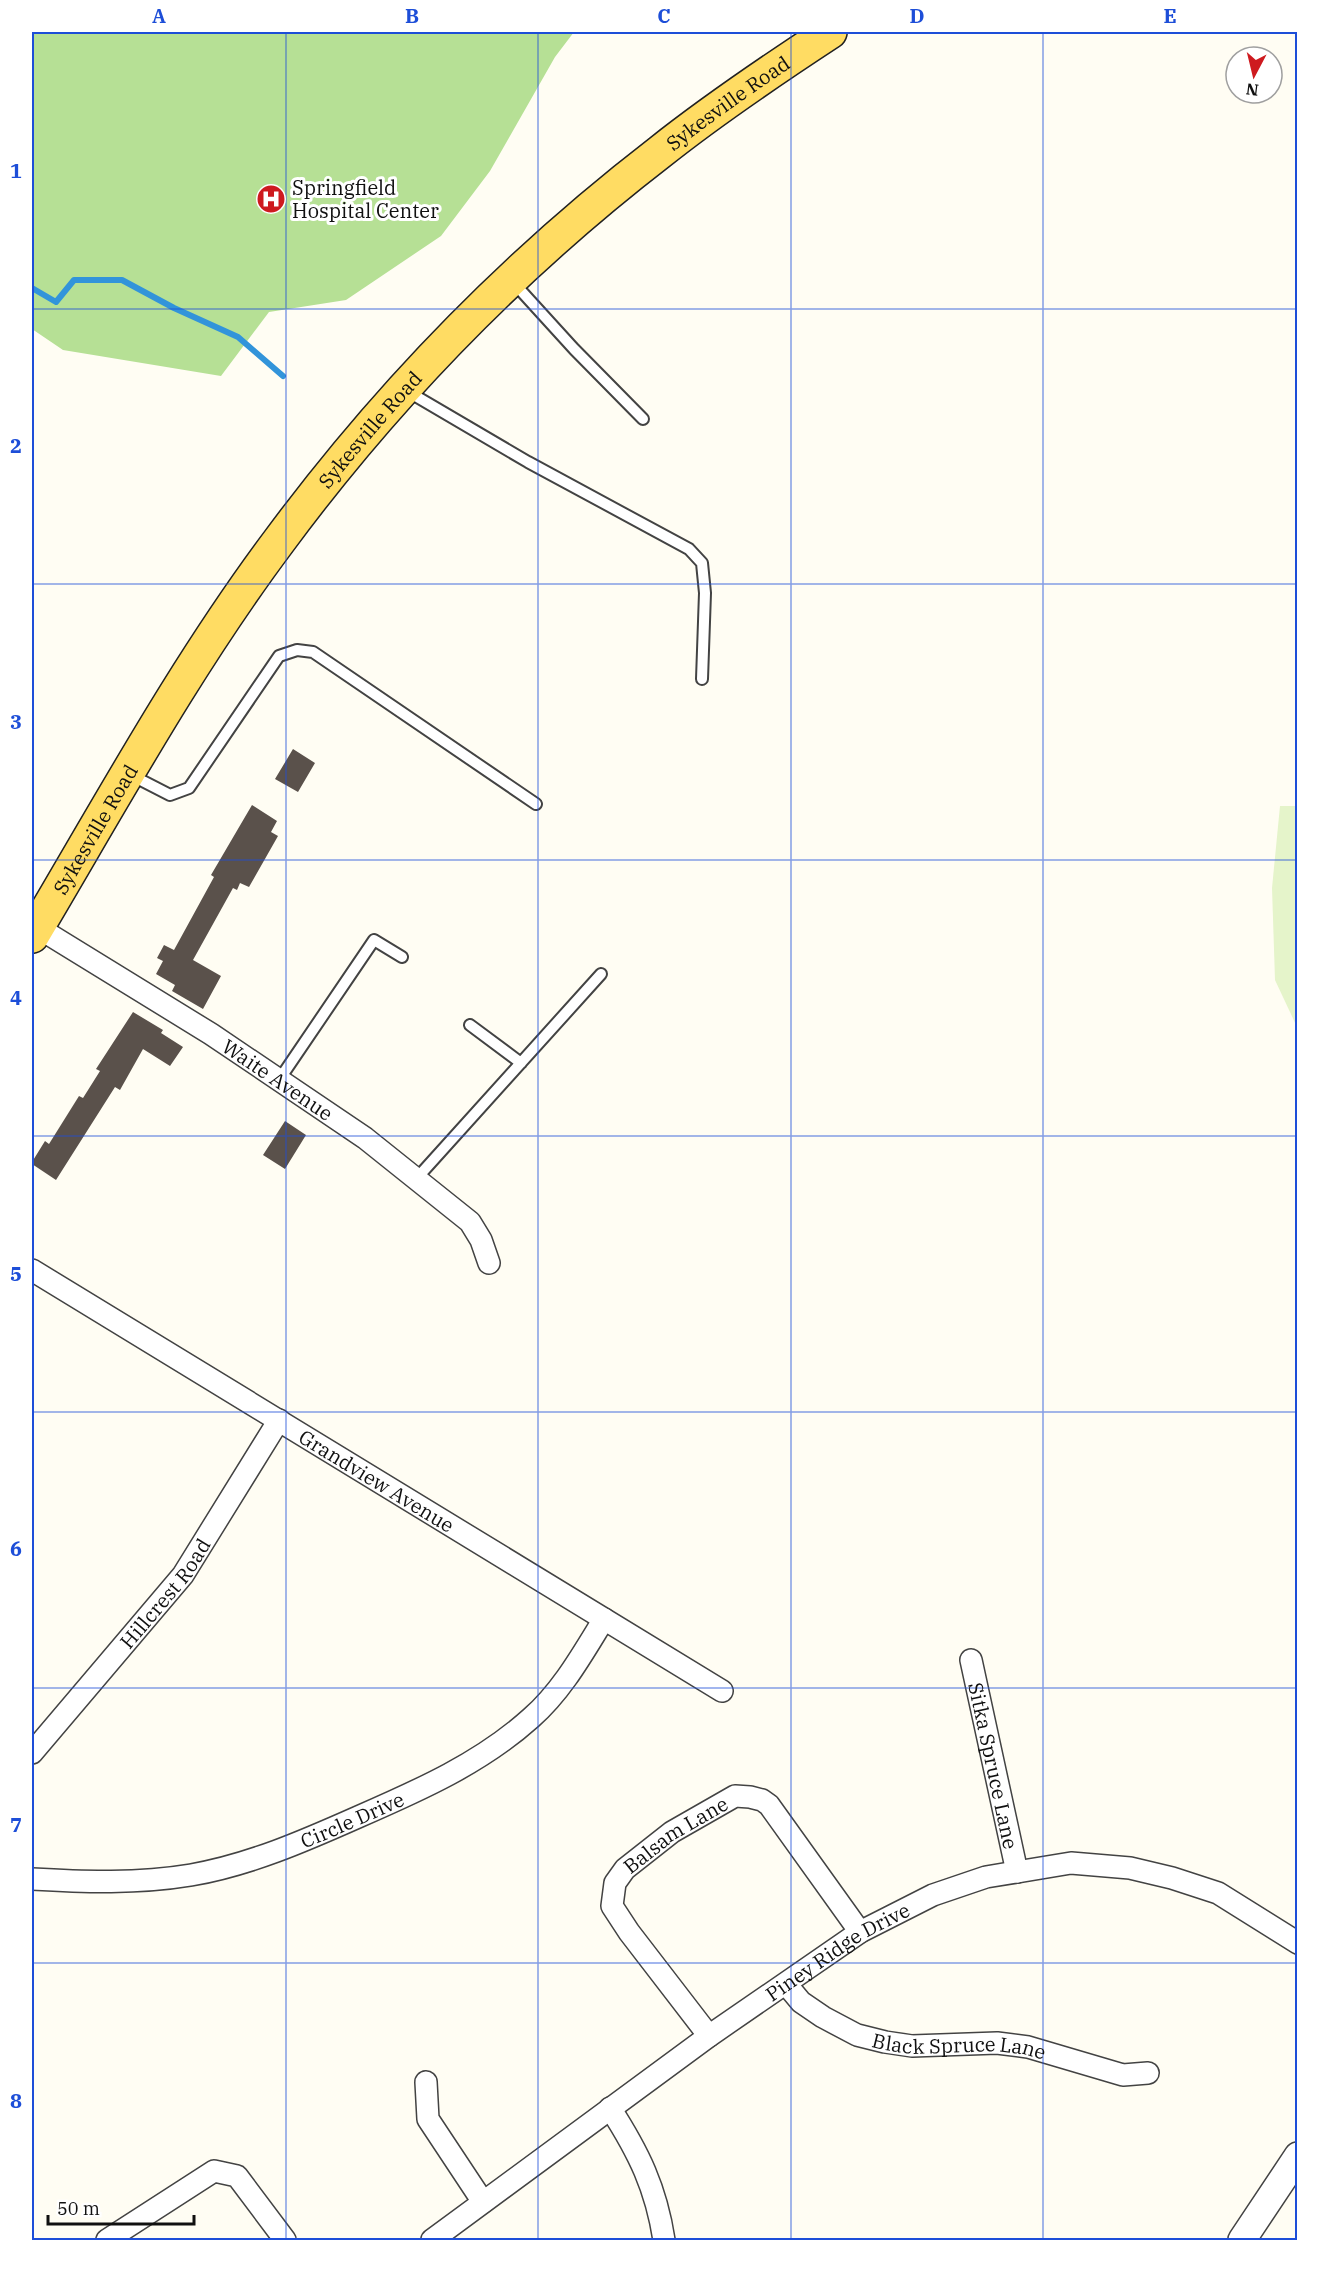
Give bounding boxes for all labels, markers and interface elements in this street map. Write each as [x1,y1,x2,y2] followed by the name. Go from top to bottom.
[152,2,166,29] text: A
[405,2,419,29] text: B
[657,2,671,29] text: C
[909,2,925,29] text: D
[1163,2,1177,29] text: E
[1224,45,1284,105] north arrow
[660,49,795,156] street label: Sykesville Road
[1245,79,1260,101] text: N
[10,157,22,184] text: 1
[292,174,439,224] place label: Springfield Hospital Center
[255,183,287,215] hospital icon: Springfield Hospital Center
[312,365,427,493] street label: Sykesville Road
[10,432,22,459] text: 2
[10,708,22,735] text: 3
[46,759,143,899] street label: Sykesville Road
[10,984,22,1011] text: 4
[217,1032,339,1126] street label: Waite Avenue
[10,1260,22,1287] text: 5
[294,1423,460,1538] street label: Grandview Avenue
[113,1533,216,1654] street label: Hillcrest Road
[10,1535,22,1562] text: 6
[963,1680,1025,1851] street label: Sitka Spruce Lane
[296,1785,408,1854] street label: Circle Drive
[617,1790,733,1879] street label: Balsam Lane
[10,1811,22,1838] text: 7
[760,1896,914,2007] street label: Piney Ridge Drive
[870,2026,1049,2065] street label: Black Spruce Lane
[10,2087,22,2114] text: 8
[48,2188,194,2226] scale bar
[57,2197,100,2220] text: 50 m

